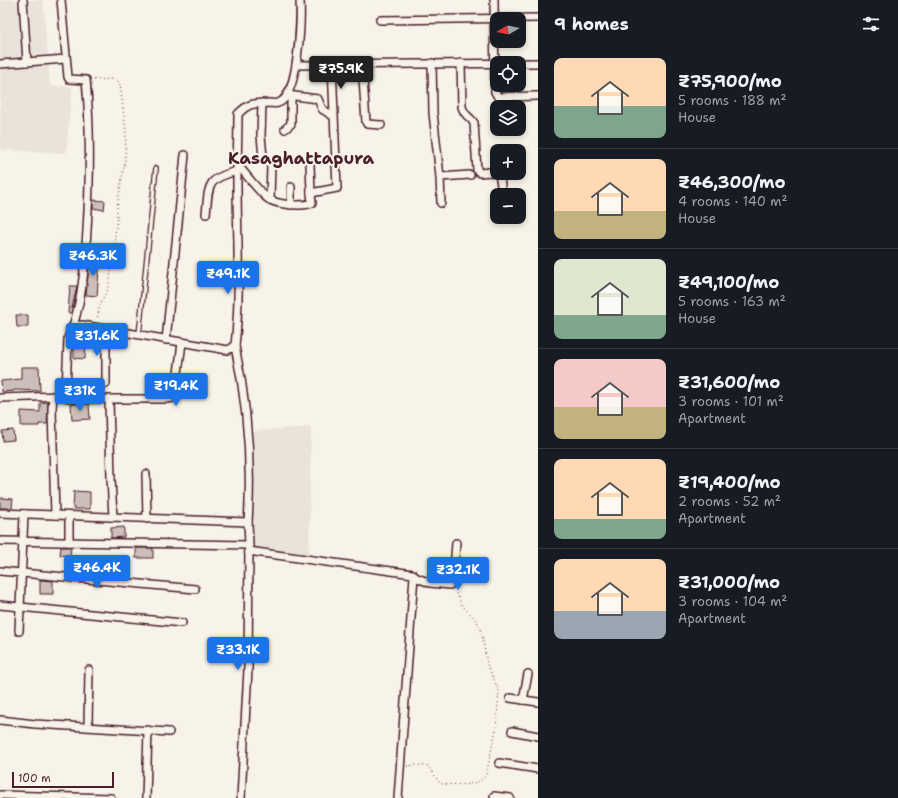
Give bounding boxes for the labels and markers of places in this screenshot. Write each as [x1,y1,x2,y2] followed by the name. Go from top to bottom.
[308,56,374,90] pin: ₹75.9K
[60,243,126,277] pin: ₹46.3K
[195,261,261,295] pin: ₹49.1K
[64,323,130,357] pin: ₹31.6K
[143,373,209,407] pin: ₹19.4K
[56,378,104,412] pin: ₹31K
[64,555,130,589] pin: ₹46.4K
[425,557,491,591] pin: ₹32.1K
[205,637,271,671] pin: ₹33.1K

